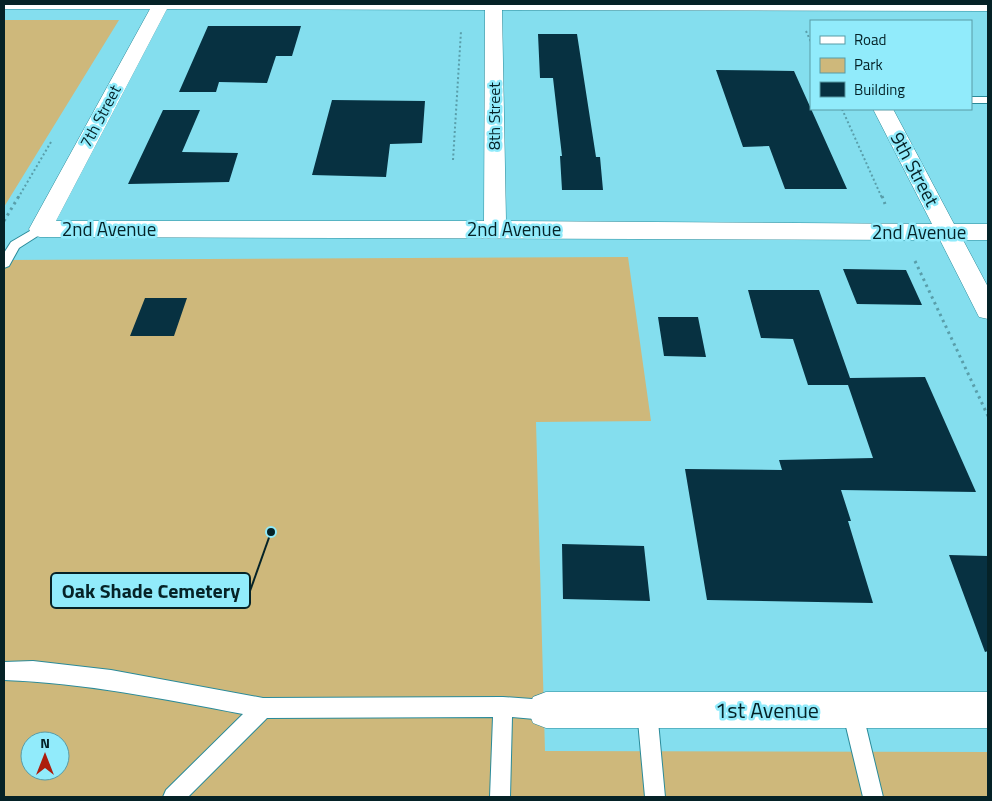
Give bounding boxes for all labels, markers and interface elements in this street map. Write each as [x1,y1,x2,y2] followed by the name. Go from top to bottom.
[810,20,972,110] legend
[854,28,886,51] text: Road
[854,53,883,76] text: Park
[854,78,905,101] text: Building
[73,80,127,152] street label: 7th Street
[482,82,506,150] street label: 8th Street
[884,126,947,211] street label: 9th Street
[62,214,156,243] street label: 2nd Avenue
[467,214,561,243] street label: 2nd Avenue
[872,217,966,246] street label: 2nd Avenue
[51,573,250,608] callout: Oak Shade Cemetery
[62,575,240,606] text: Oak Shade Cemetery
[715,693,819,727] street label: 1st Avenue
[20,731,70,781] north arrow
[40,732,50,753] text: N

